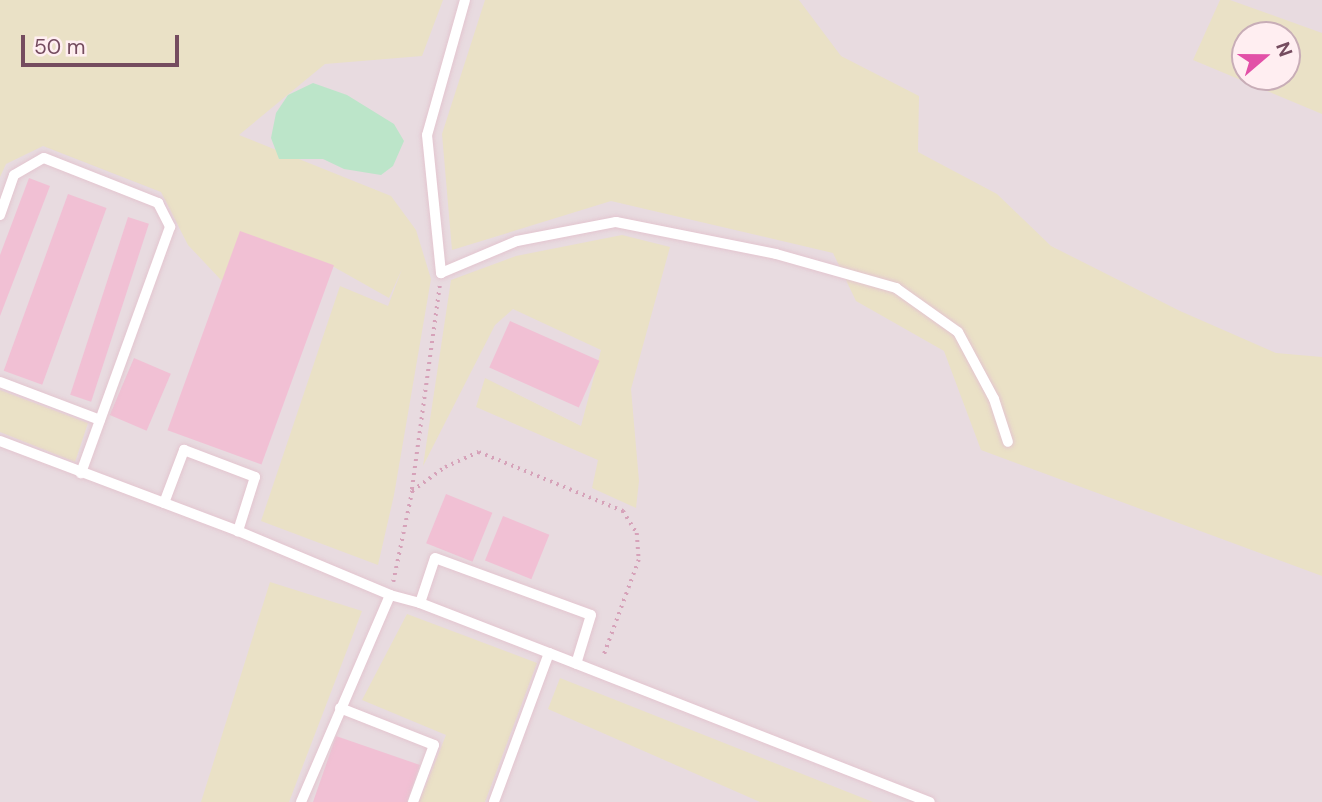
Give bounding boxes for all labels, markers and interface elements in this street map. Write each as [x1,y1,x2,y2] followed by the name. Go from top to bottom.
[24,21,182,65] scale bar
[1231,21,1301,91] north arrow
[34,33,85,61] text: 50 m
[1270,39,1298,60] text: N

